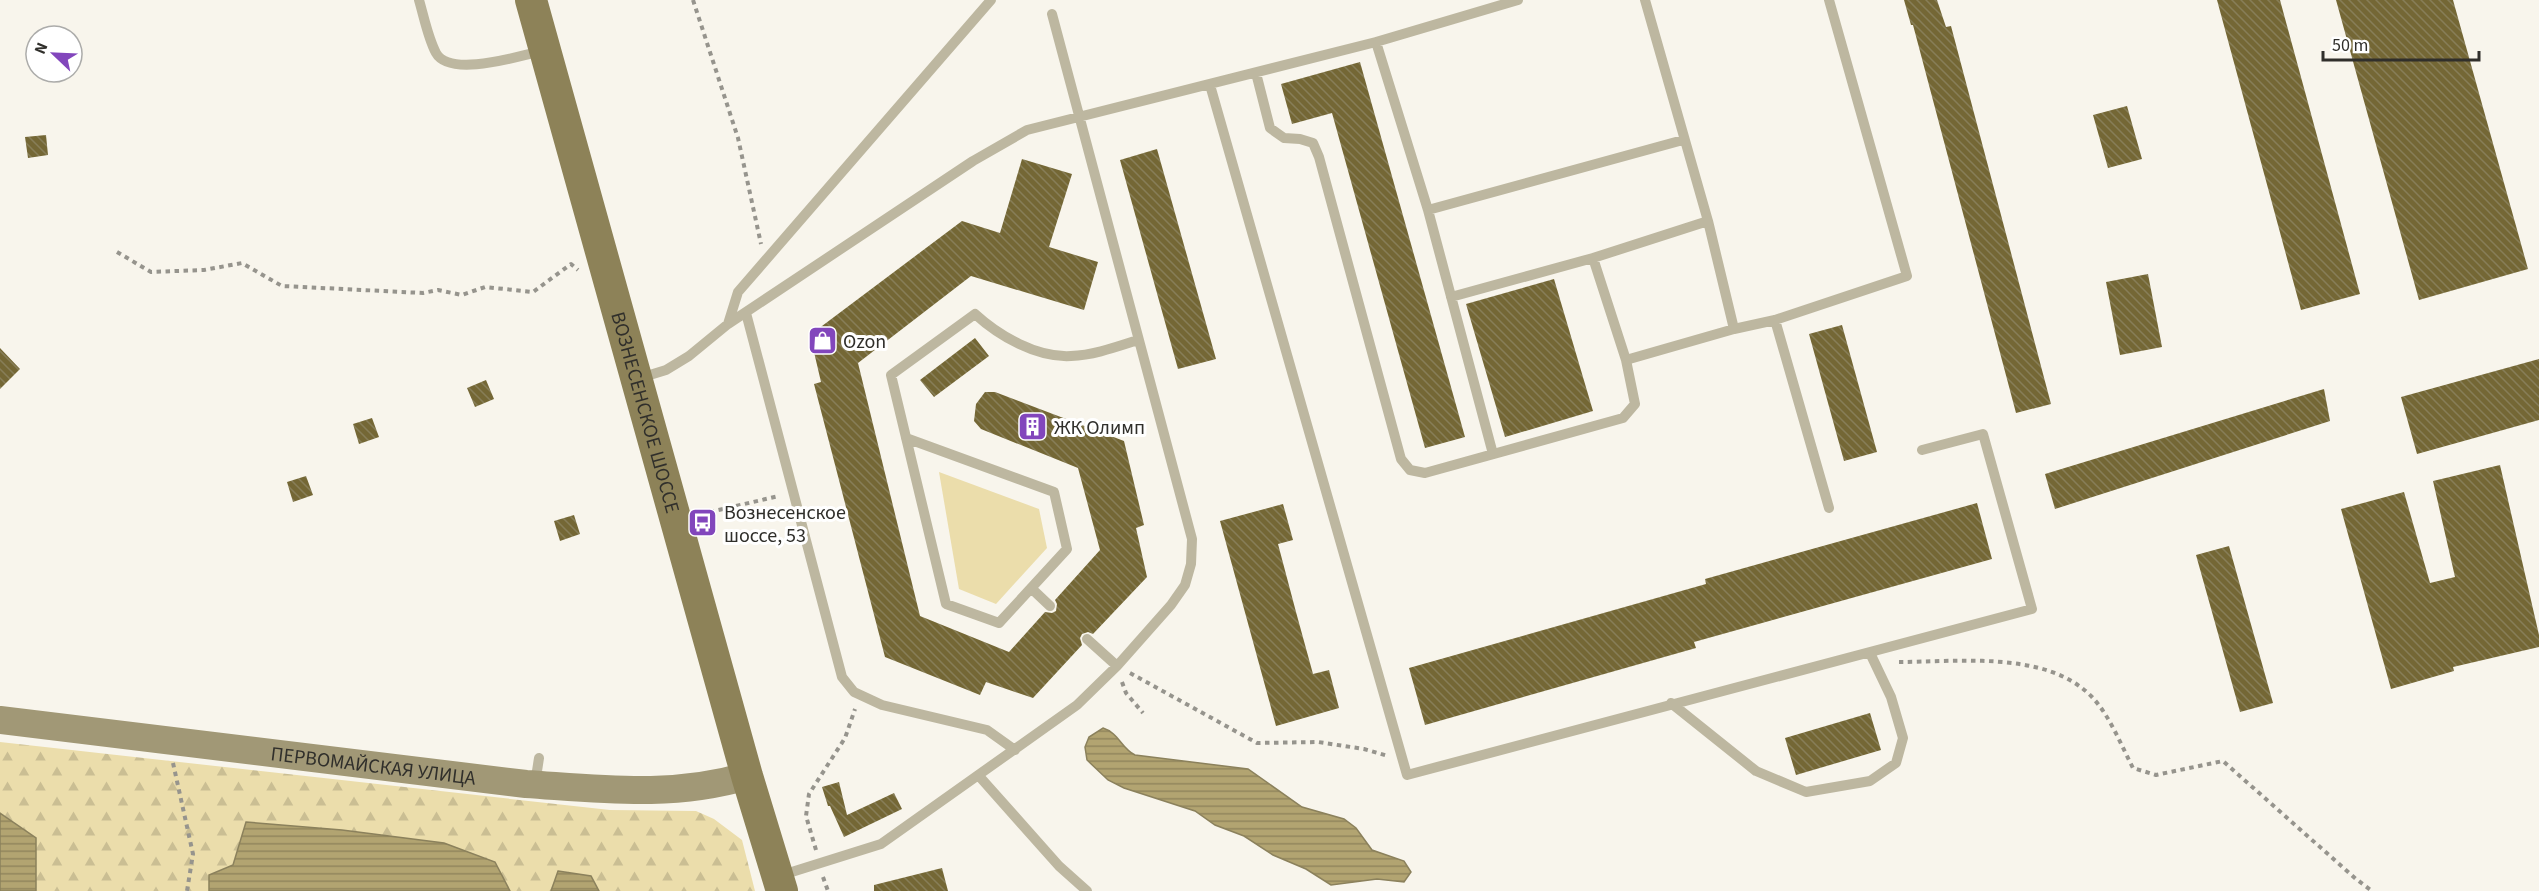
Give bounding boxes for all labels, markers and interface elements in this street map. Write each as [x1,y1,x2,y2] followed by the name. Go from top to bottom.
[24,24,84,84] north arrow
[2323,24,2479,62] scale bar
[2332,33,2368,58] text: 50 m
[29,39,53,58] text: N
[603,309,686,517] street label: ВОЗНЕСЕНСКОЕ ШОССЕ
[806,325,838,357] shop icon: Ozon
[843,328,886,356] place label: Ozon
[1017,411,1049,443] building icon: ЖК Олимп
[1054,414,1145,442] place label: ЖК Олимп
[724,499,846,550] place label: Вознесенское шоссе, 53
[687,507,719,539] bus stop icon: Вознесенское шоссе, 53
[269,740,477,793] street label: ПЕРВОМАЙСКАЯ УЛИЦА

